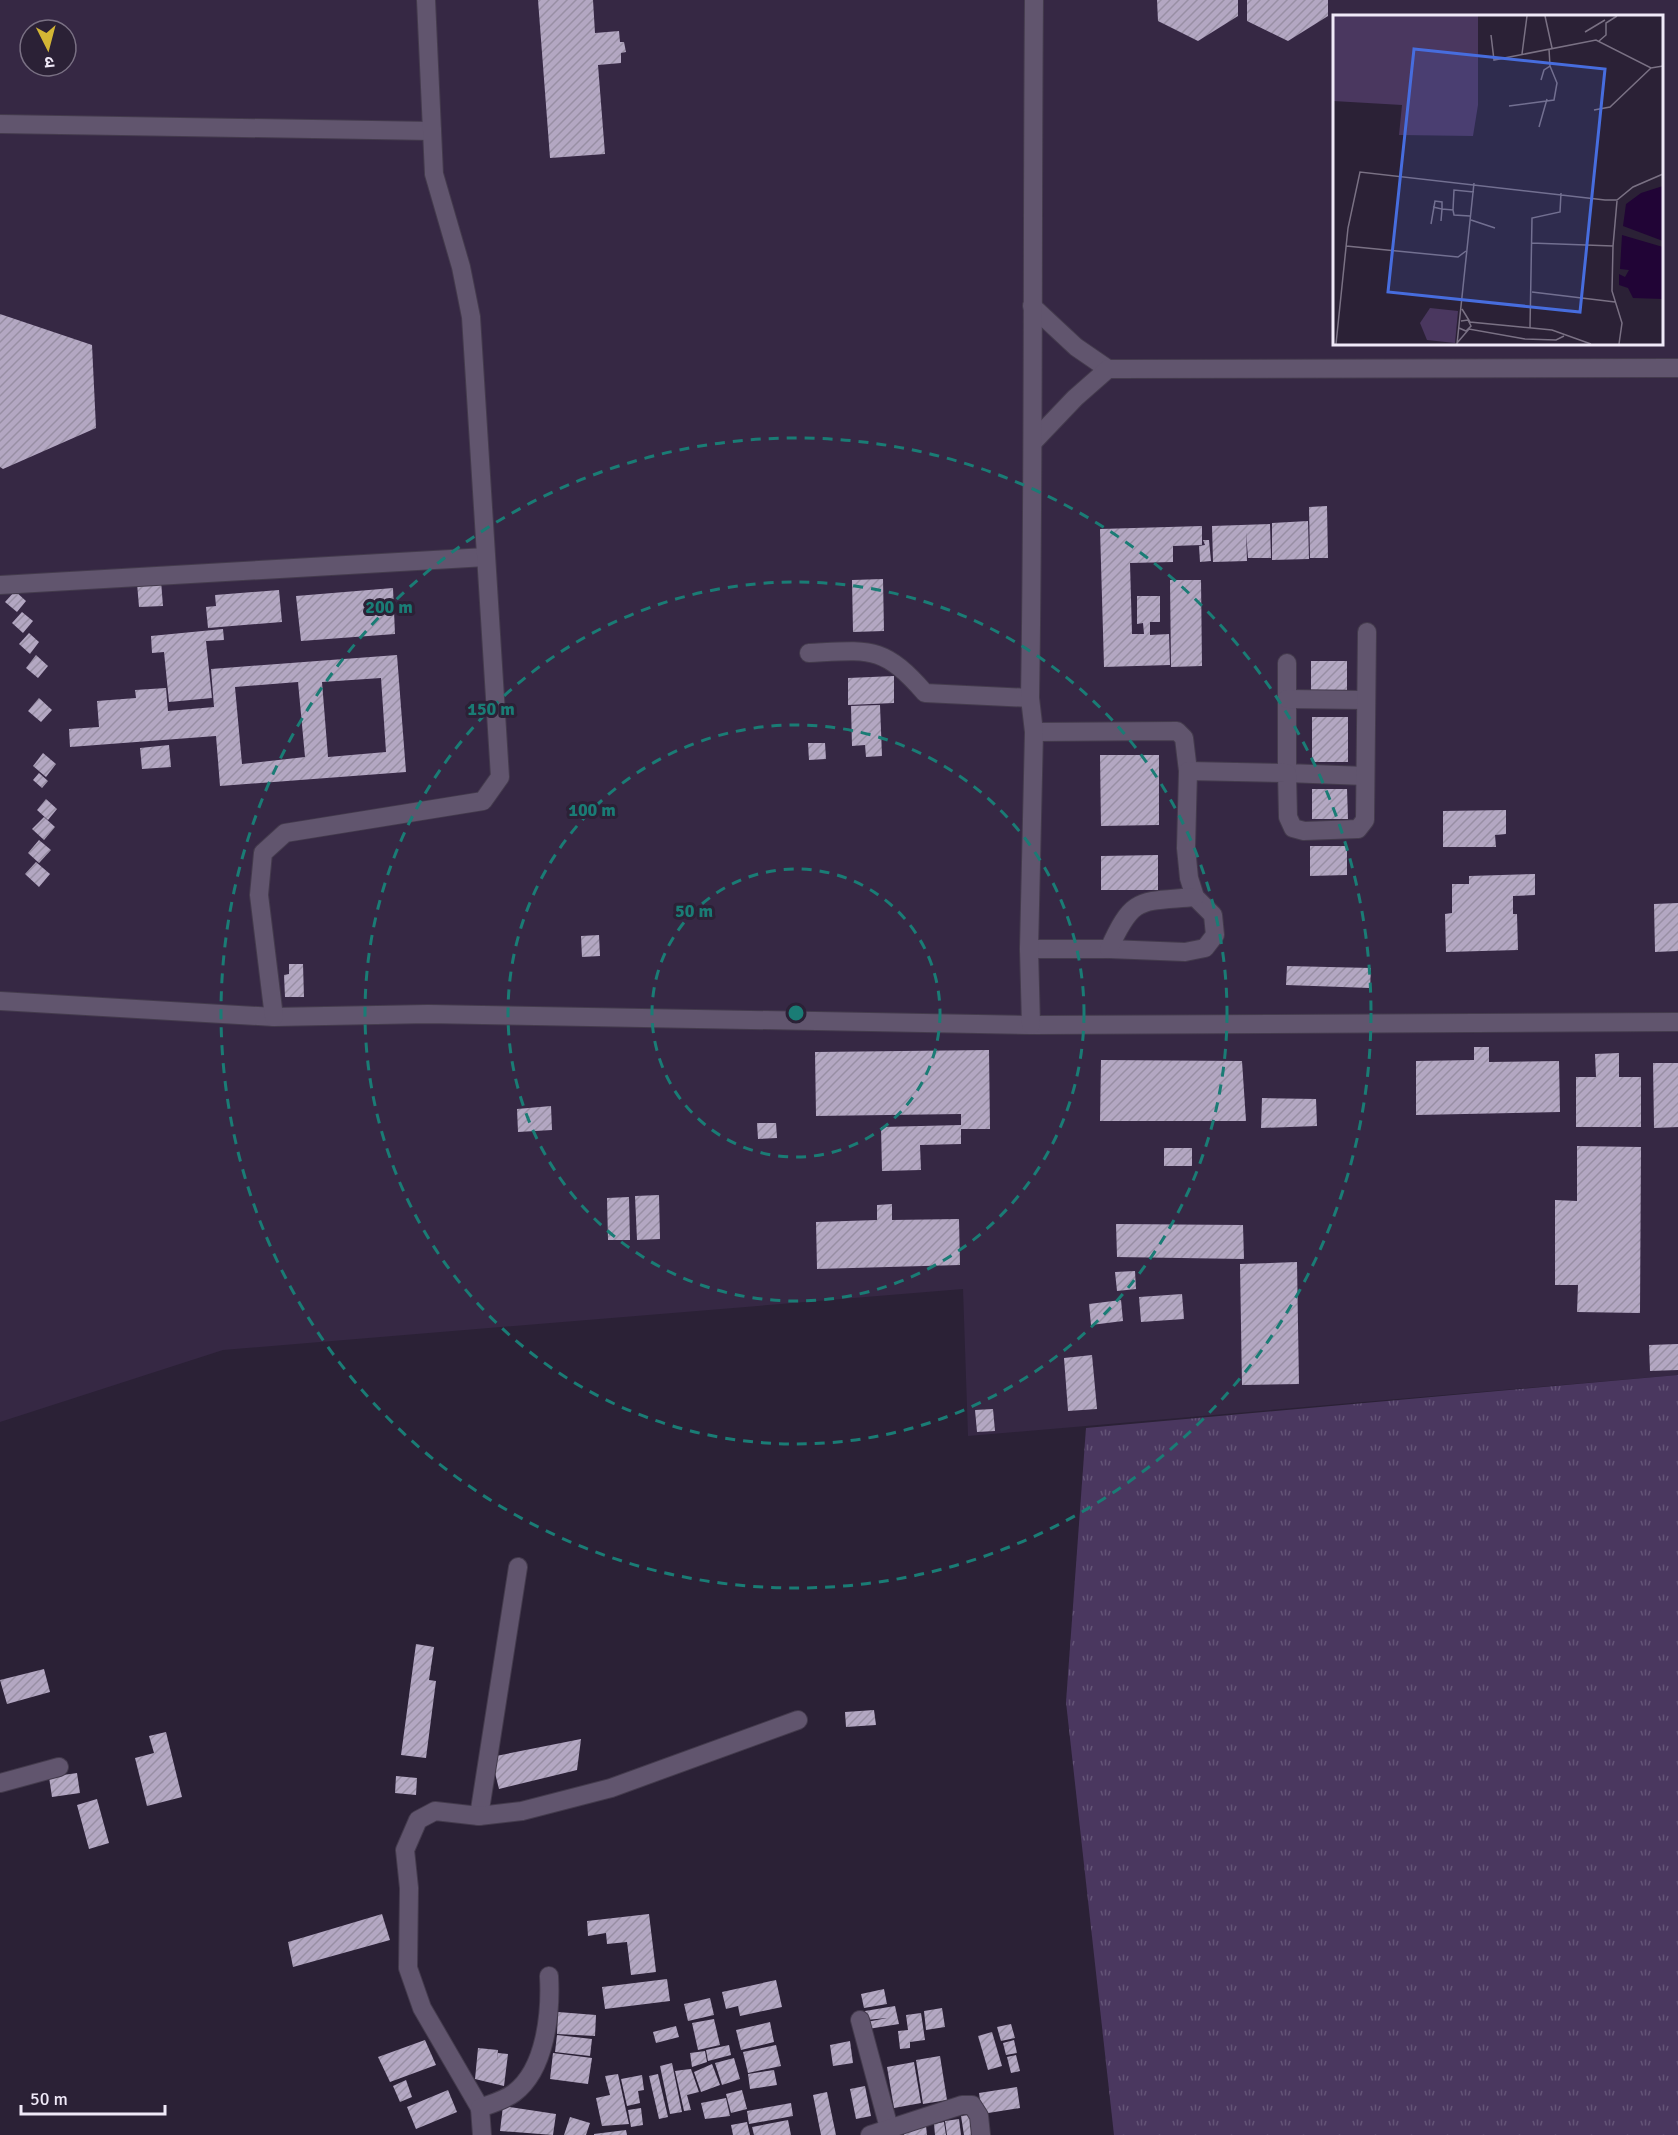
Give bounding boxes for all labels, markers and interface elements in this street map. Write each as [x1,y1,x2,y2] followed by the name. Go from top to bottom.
[1333,15,1663,345] inset map
[18,18,78,78] north arrow
[43,51,55,72] text: उ
[365,596,413,618] text: 200 m
[467,698,515,720] text: 150 m
[568,799,616,821] text: 100 m
[675,900,713,922] text: 50 m
[786,1003,806,1023] centre of rings
[21,2078,165,2116] scale bar
[30,2088,68,2110] text: 50 m

